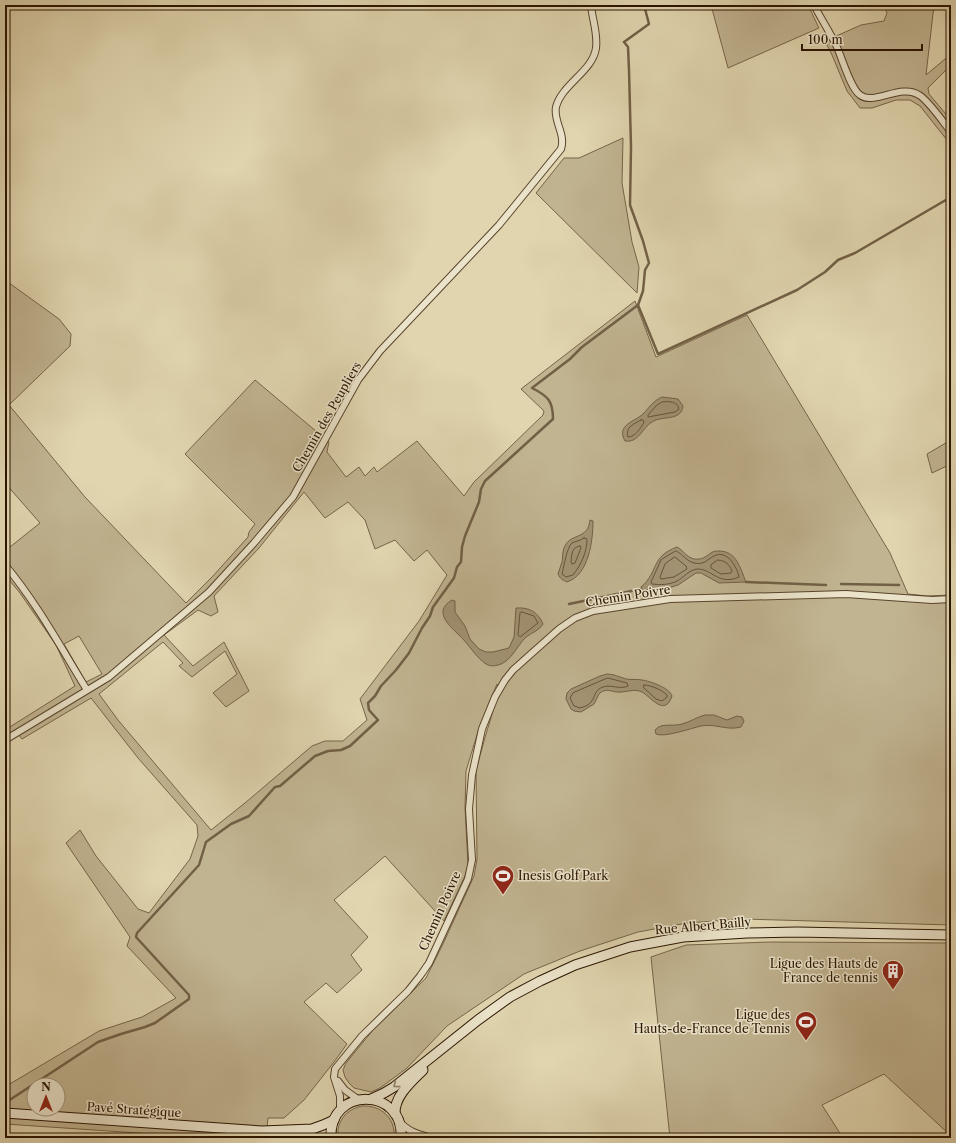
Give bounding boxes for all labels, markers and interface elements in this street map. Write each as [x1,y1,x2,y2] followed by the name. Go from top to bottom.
[802,26,922,52] scale bar
[808,32,843,47] text: 100 m
[289,359,364,475] street label: Chemin des Peupliers
[584,581,672,610] street label: Chemin Poivre
[490,863,516,896] sports icon: Inesis Golf Park
[415,868,464,953] street label: Chemin Poivre
[518,868,609,883] place label: Inesis Golf Park
[654,914,752,937] street label: Rue Albert Bailly
[770,956,878,985] place label: Ligue des Hauts de France de tennis
[880,958,906,991] building icon: Ligue des Hauts de France de tennis
[634,1007,790,1036] place label: Ligue des Hauts-de-France de Tennis
[793,1009,819,1042] sports icon: Ligue des Hauts-de-France de Tennis
[26,1077,66,1117] north arrow
[41,1080,51,1094] text: N
[394,1080,401,1087] one-way arrow
[86,1099,182,1120] street label: Pavé Stratégique

